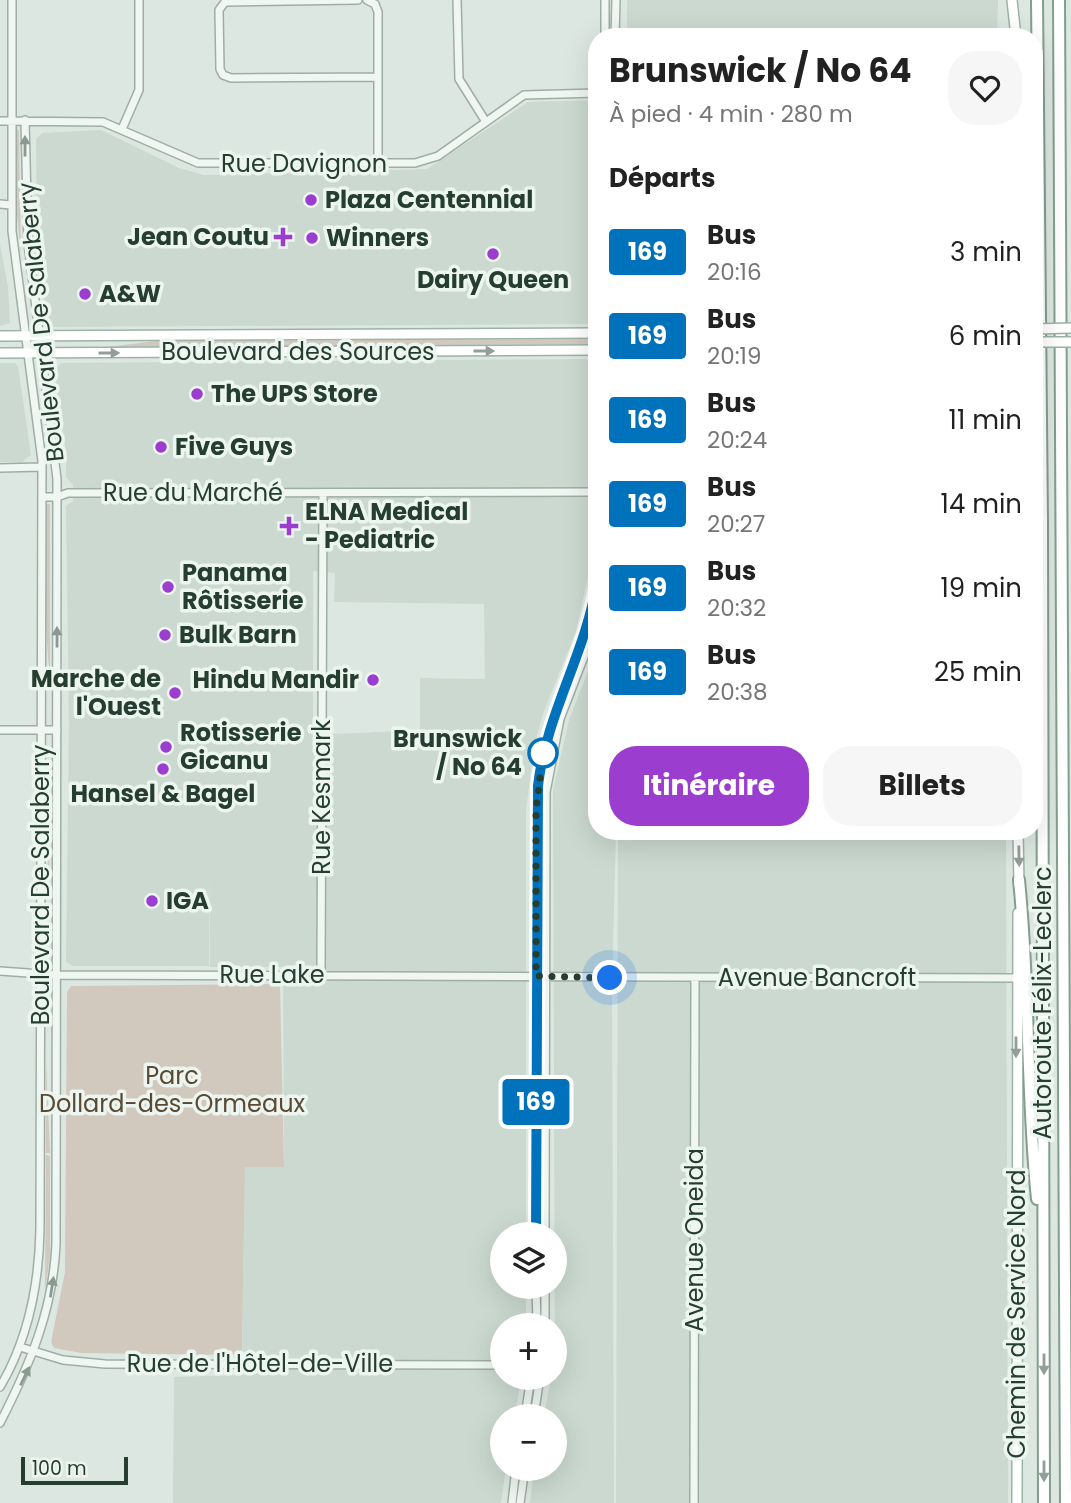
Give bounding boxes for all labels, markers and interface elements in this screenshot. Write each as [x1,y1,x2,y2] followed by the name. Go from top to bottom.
[609,47,912,94] text: Brunswick / No 64
[948,51,1022,125] button: heart
[609,98,853,130] text: À pied · 4 min · 280 m
[19,135,31,157] one-way arrow
[221,147,387,180] street label: Rue Davignon
[609,160,715,196] text: Départs
[9,180,72,463] street label: Boulevard De Salaberry
[325,183,533,216] place label: Plaza Centennial
[303,192,319,208] marker: Plaza Centennial
[707,217,756,253] text: Bus
[127,220,269,253] place label: Jean Coutu
[326,221,429,254] place label: Winners
[275,229,291,245] marker: Jean Coutu
[304,230,320,246] marker: Winners
[950,234,1022,270] text: 3 min
[628,235,667,268] text: 169
[485,246,501,262] marker: Dairy Queen
[707,256,762,288] text: 20:16
[417,263,569,296] place label: Dairy Queen
[99,277,161,310] place label: A&W
[77,286,93,302] marker: A&W
[707,301,756,337] text: Bus
[949,318,1022,354] text: 6 min
[628,319,667,352] text: 169
[161,335,435,368] street label: Boulevard des Sources
[707,340,761,372] text: 20:19
[473,345,495,357] one-way arrow
[98,347,120,359] one-way arrow
[211,377,378,410] place label: The UPS Store
[707,385,756,421] text: Bus
[189,386,205,402] marker: The UPS Store
[949,402,1022,438] text: 11 min
[628,403,667,436] text: 169
[707,424,767,456] text: 20:24
[175,430,293,463] place label: Five Guys
[153,439,169,455] marker: Five Guys
[707,469,756,505] text: Bus
[103,476,283,509] street label: Rue du Marché
[941,486,1022,522] text: 14 min
[628,487,667,520] text: 169
[305,495,468,556] place label: ELNA Medical - Pediatric
[707,508,765,540] text: 20:27
[279,516,299,536] marker: ELNA Medical - Pediatric
[707,553,756,589] text: Bus
[182,556,304,617] place label: Panama Rôtisserie
[941,570,1022,606] text: 19 min
[628,571,667,604] text: 169
[160,579,176,595] marker: Panama Rôtisserie
[707,592,766,624] text: 20:32
[179,618,297,651] place label: Bulk Barn
[51,626,63,648] one-way arrow
[157,627,173,643] marker: Bulk Barn
[707,637,756,673] text: Bus
[934,654,1022,690] text: 25 min
[628,655,667,688] text: 169
[31,662,161,723] place label: Marche de l'Ouest
[192,663,359,696] place label: Hindu Mandir
[365,672,381,688] marker: Hindu Mandir
[707,676,768,708] text: 20:38
[167,685,183,701] marker: Marche de l'Ouest
[180,716,302,777] place label: Rotisserie Gicanu
[305,719,338,875] street label: Rue Kesmark
[393,722,522,783] place label: Brunswick / No 64
[528,738,558,768] marker: Brunswick / No 64
[158,739,174,755] marker: Rotisserie Gicanu
[24,744,57,1025] street label: Boulevard De Salaberry
[609,746,809,826] button: Itinéraire
[823,746,1022,826] button: Billets
[155,761,171,777] marker: Hansel & Bagel
[71,777,255,810] place label: Hansel & Bagel
[1013,845,1025,867] one-way arrow
[1026,867,1059,1139] street label: Autoroute Félix-Leclerc
[166,884,209,917] place label: IGA
[144,893,160,909] marker: IGA
[219,958,325,991] street label: Rue Lake
[592,960,627,995] your location
[718,961,916,994] street label: Avenue Bancroft
[1010,1036,1022,1058] one-way arrow
[39,1059,306,1120] park label: Parc Dollard-des-Ormeaux
[496,1079,576,1125] line badge: 169
[516,1085,556,1118] text: 169
[678,1148,711,1332] street label: Avenue Oneida
[1000,1169,1033,1459] street label: Chemin de Service Nord
[490,1222,567,1481] map controls
[490,1222,567,1299] button: layers
[47,1276,58,1298] one-way arrow
[490,1313,567,1390] button: +
[127,1347,393,1380] street label: Rue de l'Hôtel-de-Ville
[1038,1354,1050,1376] one-way arrow
[19,1366,30,1386] one-way arrow
[490,1404,567,1481] button: −
[21,1454,128,1486] scale bar
[32,1455,87,1482] text: 100 m
[1038,1461,1050,1483] one-way arrow

